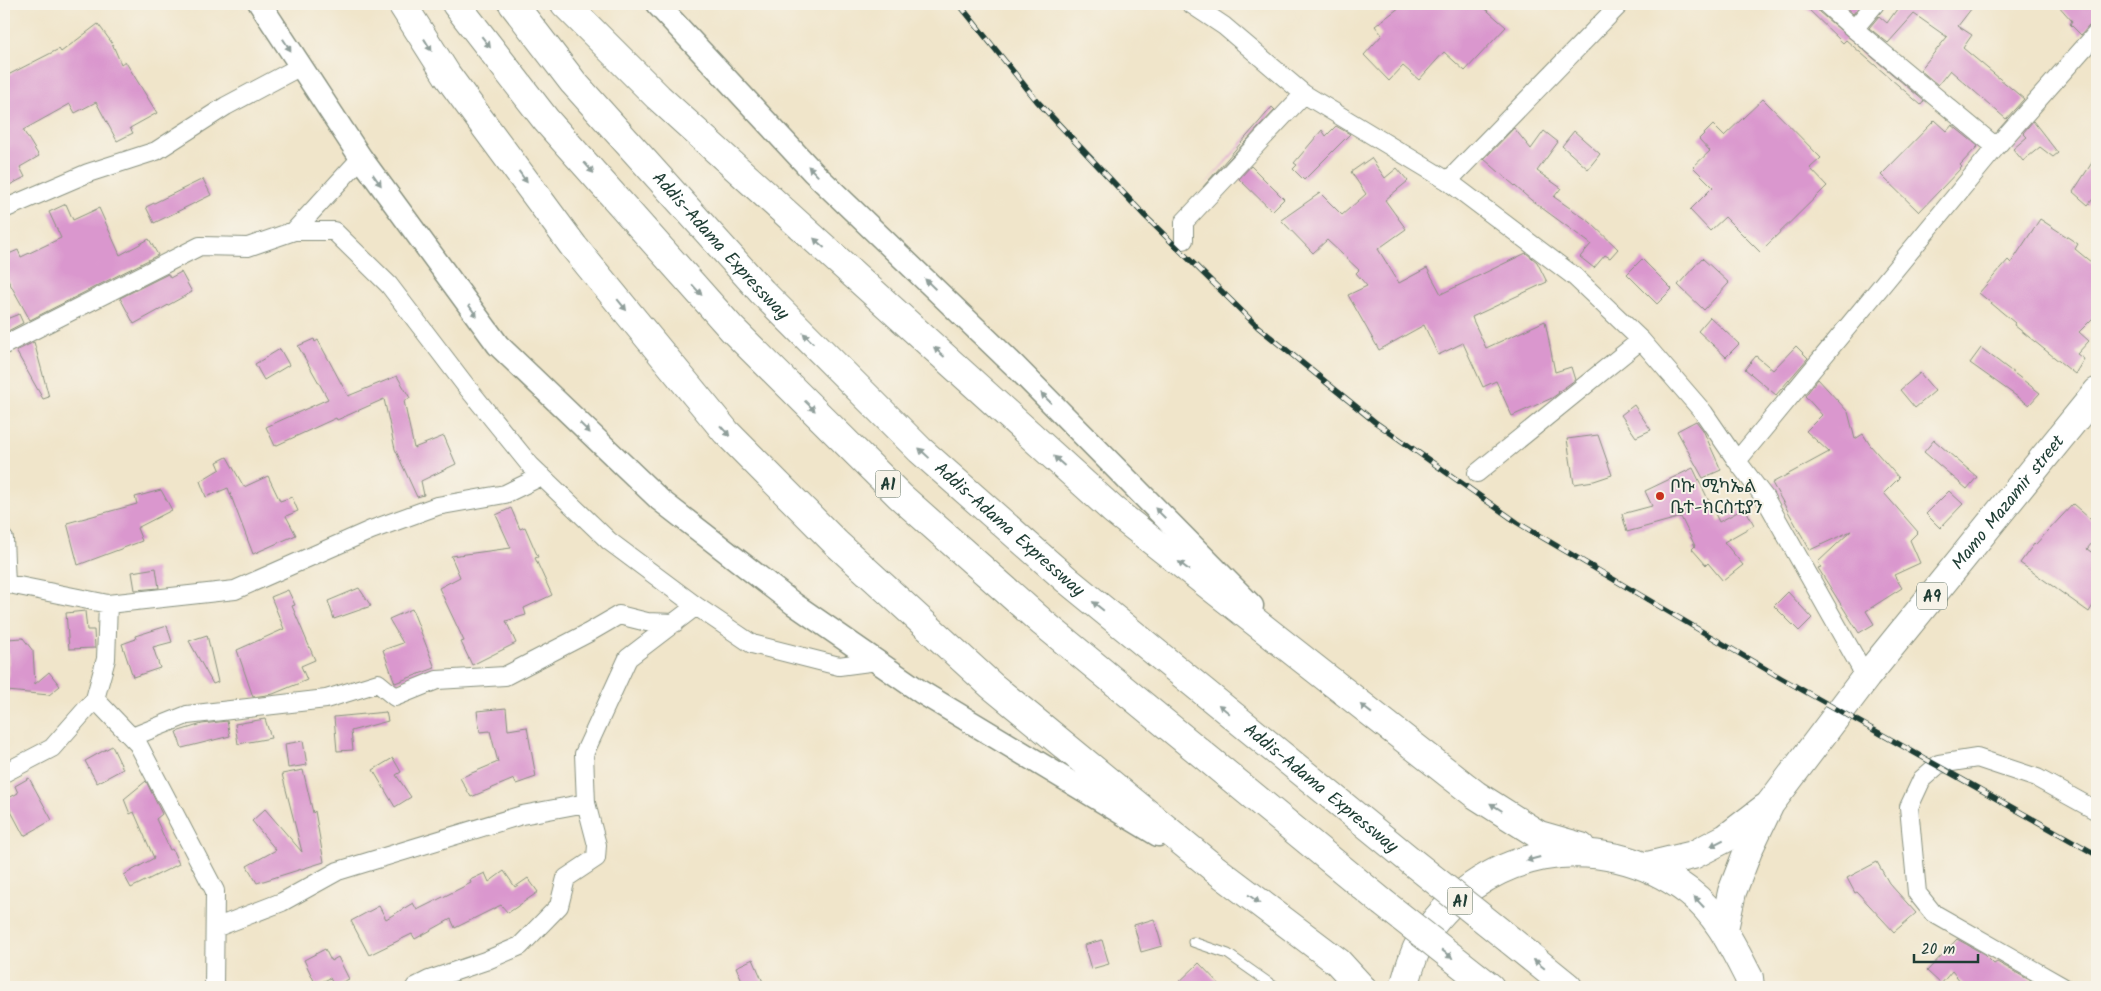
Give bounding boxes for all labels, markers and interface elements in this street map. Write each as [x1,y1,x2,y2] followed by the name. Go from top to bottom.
[481,35,492,48] one-way arrow
[282,38,292,51] one-way arrow
[424,38,433,52] one-way arrow
[583,162,595,174] one-way arrow
[644,166,796,328] street label: Addis-Adama Expressway
[807,166,819,178] one-way arrow
[517,170,528,183] one-way arrow
[372,173,382,187] one-way arrow
[813,237,825,249] one-way arrow
[924,278,936,290] one-way arrow
[691,283,703,295] one-way arrow
[617,299,628,312] one-way arrow
[468,304,479,317] one-way arrow
[802,333,814,345] one-way arrow
[933,346,945,358] one-way arrow
[1040,392,1052,404] one-way arrow
[804,400,816,412] one-way arrow
[579,422,591,434] one-way arrow
[719,425,730,437] one-way arrow
[1945,428,2073,577] street label: Mamo Mazamir street
[918,447,930,459] one-way arrow
[1054,455,1066,467] one-way arrow
[927,456,1091,605] street label: Addis-Adama Expressway
[876,470,900,498] road number: A1
[1670,473,1763,523] place label: ቦኩ ሚካኤል ቤተ-ክርስቲያን
[1654,490,1666,502] marker: ቦኩ ሚካኤል ቤተ-ክርስቲያን
[1154,508,1166,520] one-way arrow
[1178,560,1191,571] one-way arrow
[1917,582,1947,610] road number: A9
[1092,601,1104,612] one-way arrow
[1218,703,1231,714] one-way arrow
[1360,704,1373,715] one-way arrow
[1237,717,1405,861] street label: Addis-Adama Expressway
[1489,803,1502,812] one-way arrow
[1710,839,1724,847] one-way arrow
[1525,856,1540,864] one-way arrow
[1448,888,1472,914] road number: A1
[1247,893,1260,904] one-way arrow
[1693,896,1705,908] one-way arrow
[1914,931,1977,963] scale bar
[1921,938,1955,962] text: 20 m
[1440,948,1453,959] one-way arrow
[1533,958,1546,969] one-way arrow

